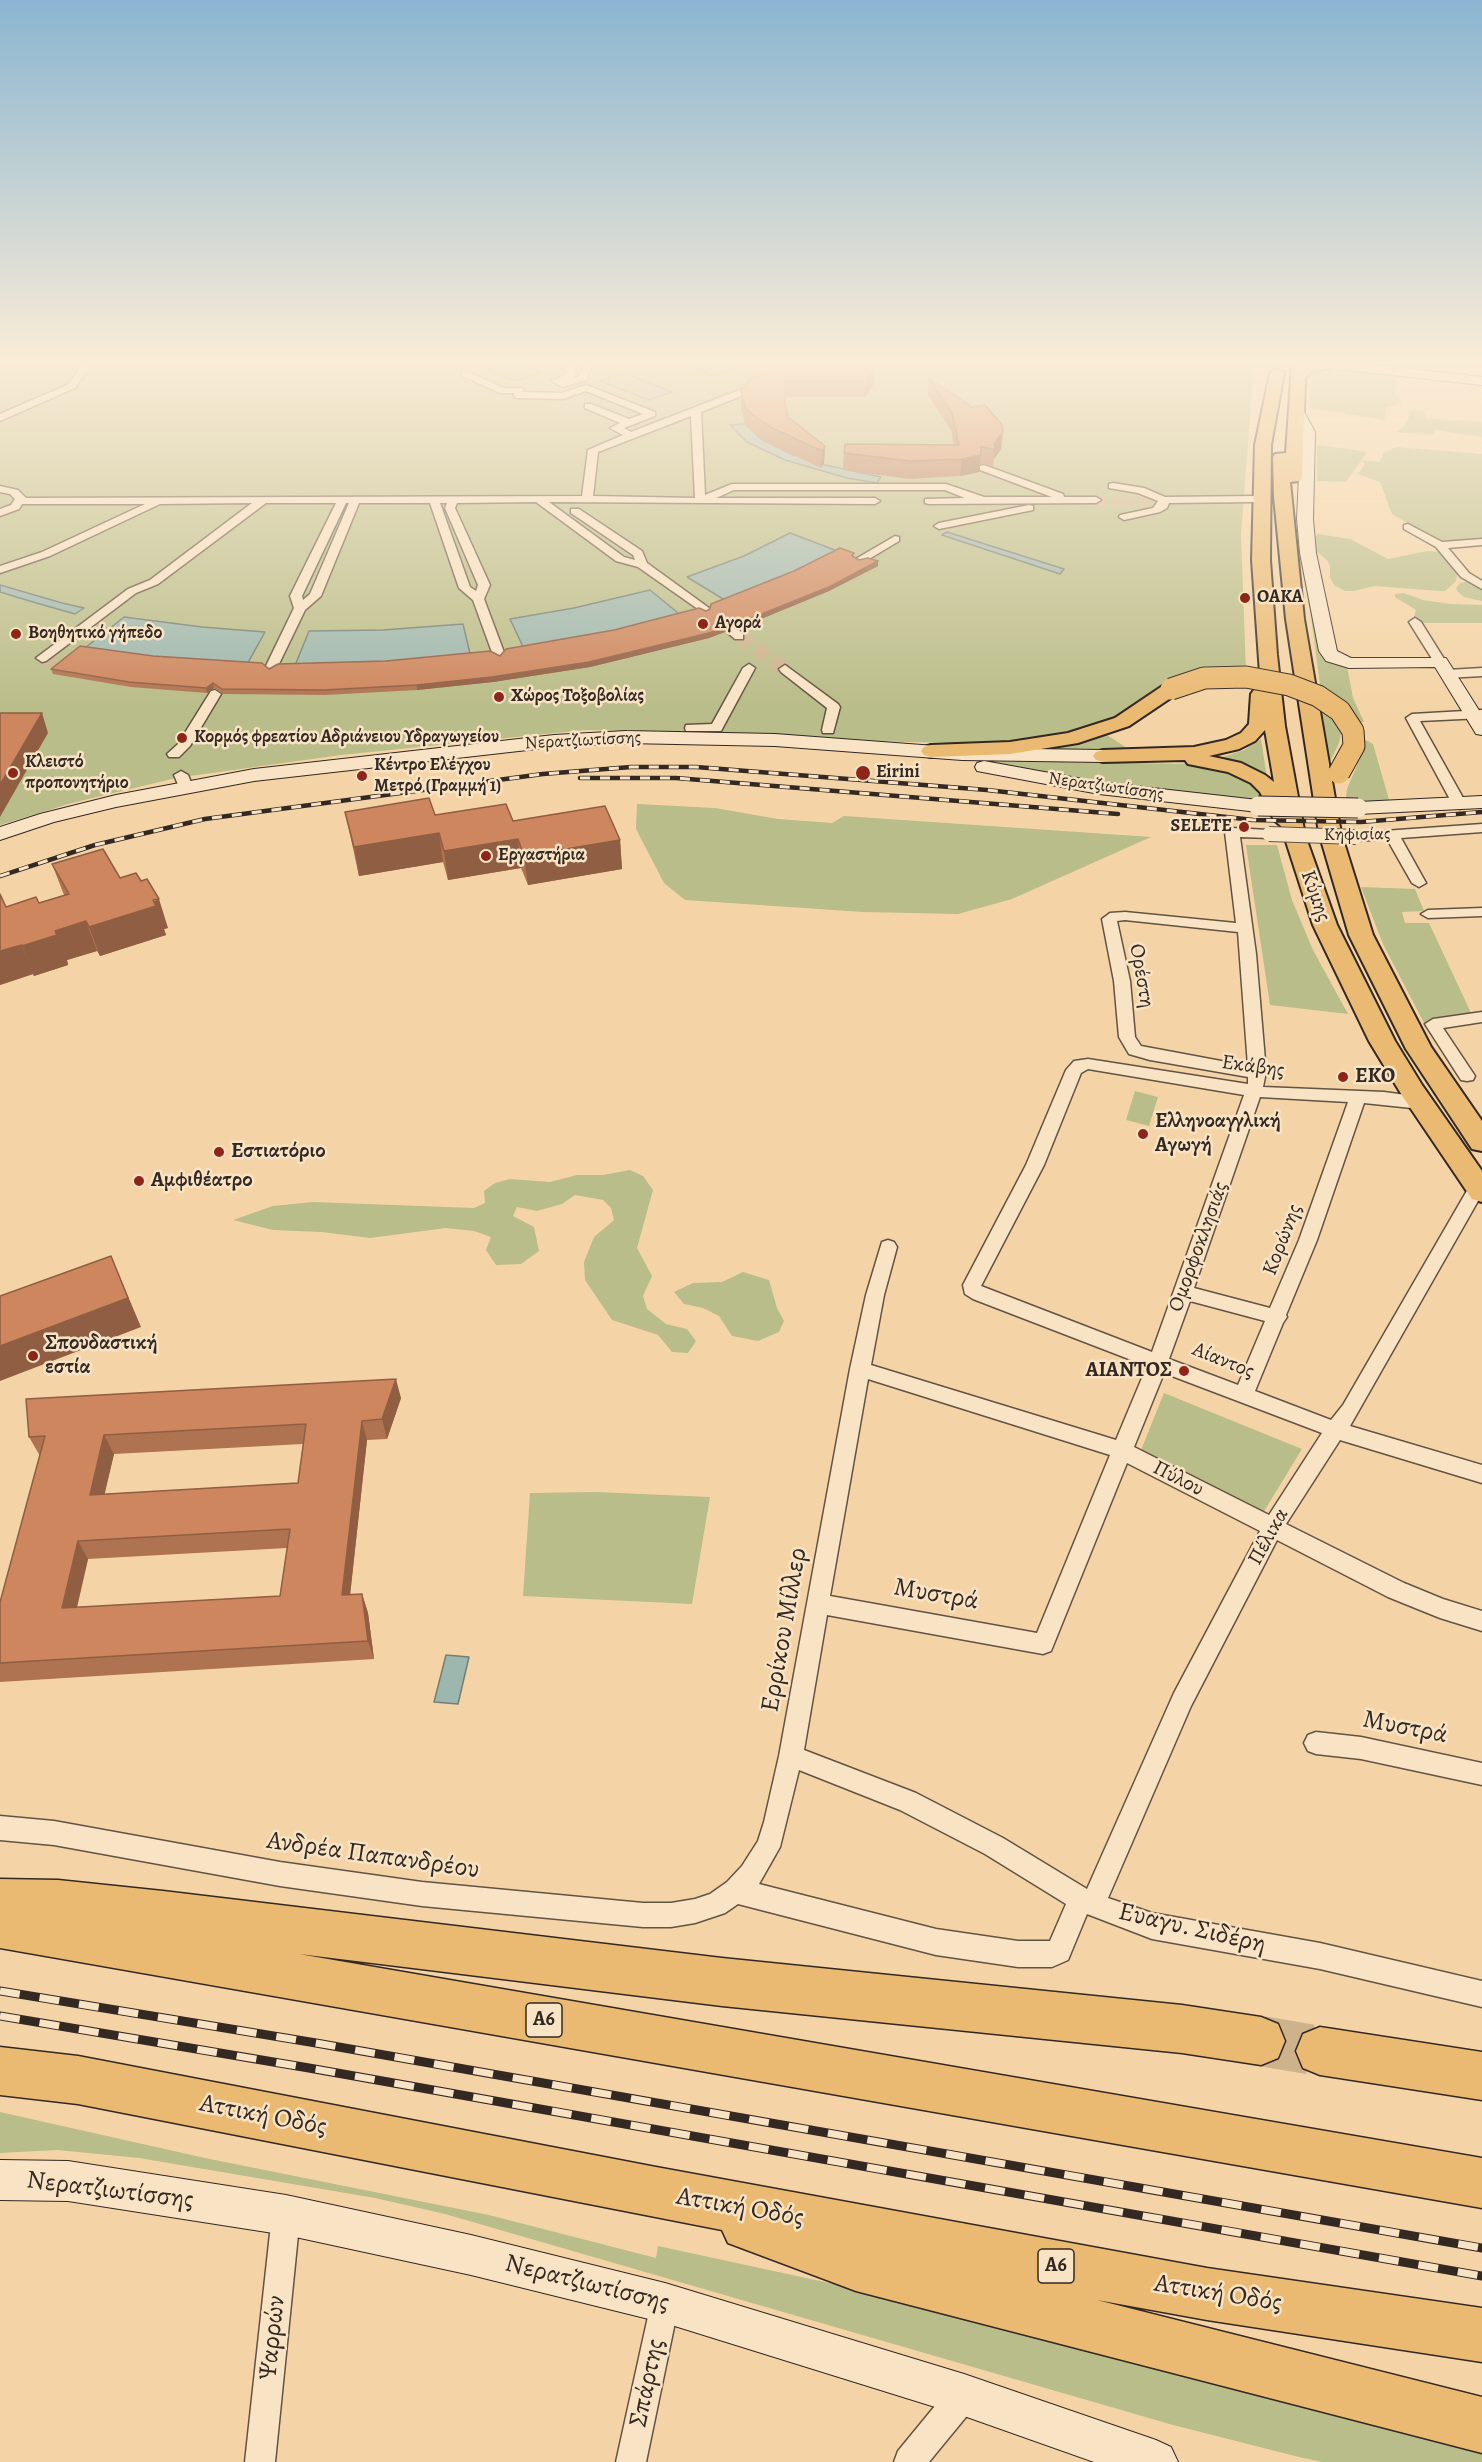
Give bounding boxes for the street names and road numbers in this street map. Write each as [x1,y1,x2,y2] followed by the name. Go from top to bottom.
[524,727,642,755] street label: Νερατζιωτίσσης
[1047,768,1165,806] street label: Νερατζιωτίσσης
[1323,824,1391,846] street label: Κηφισίας
[1294,867,1336,925] street label: Κύμης
[1123,942,1159,1010] street label: Ορέστη
[1220,1050,1286,1084] street label: Εκάβης
[1164,1179,1234,1315] street label: Ομορφοκλησιάς
[1258,1201,1308,1279] street label: Κορώνης
[1188,1337,1258,1385] street label: Αίαντος
[1148,1456,1208,1502] street label: Πύλου
[1243,1504,1295,1570] street label: Πέλικα
[755,1545,815,1715] street label: Ερρίκου Μίλλερ
[891,1572,981,1618] street label: Μυστρά
[1360,1705,1450,1751] street label: Μυστρά
[265,1826,481,1886] street label: Ανδρέα Παπανδρέου
[1115,1897,1269,1961] street label: Ευαγυ. Σιδέρη
[526,2003,562,2037] road number: Α6
[197,2088,329,2144] street label: Αττική Οδός
[25,2165,195,2217] street label: Νερατζιωτίσσης
[674,2181,806,2235] street label: Αττική Οδός
[502,2249,672,2319] street label: Νερατζιωτίσσης
[1038,2249,1074,2283] road number: Α6
[1152,2269,1284,2319] street label: Αττική Οδός
[253,2294,293,2382] street label: Ψαρρών
[623,2336,673,2430] street label: Σπάρτης

